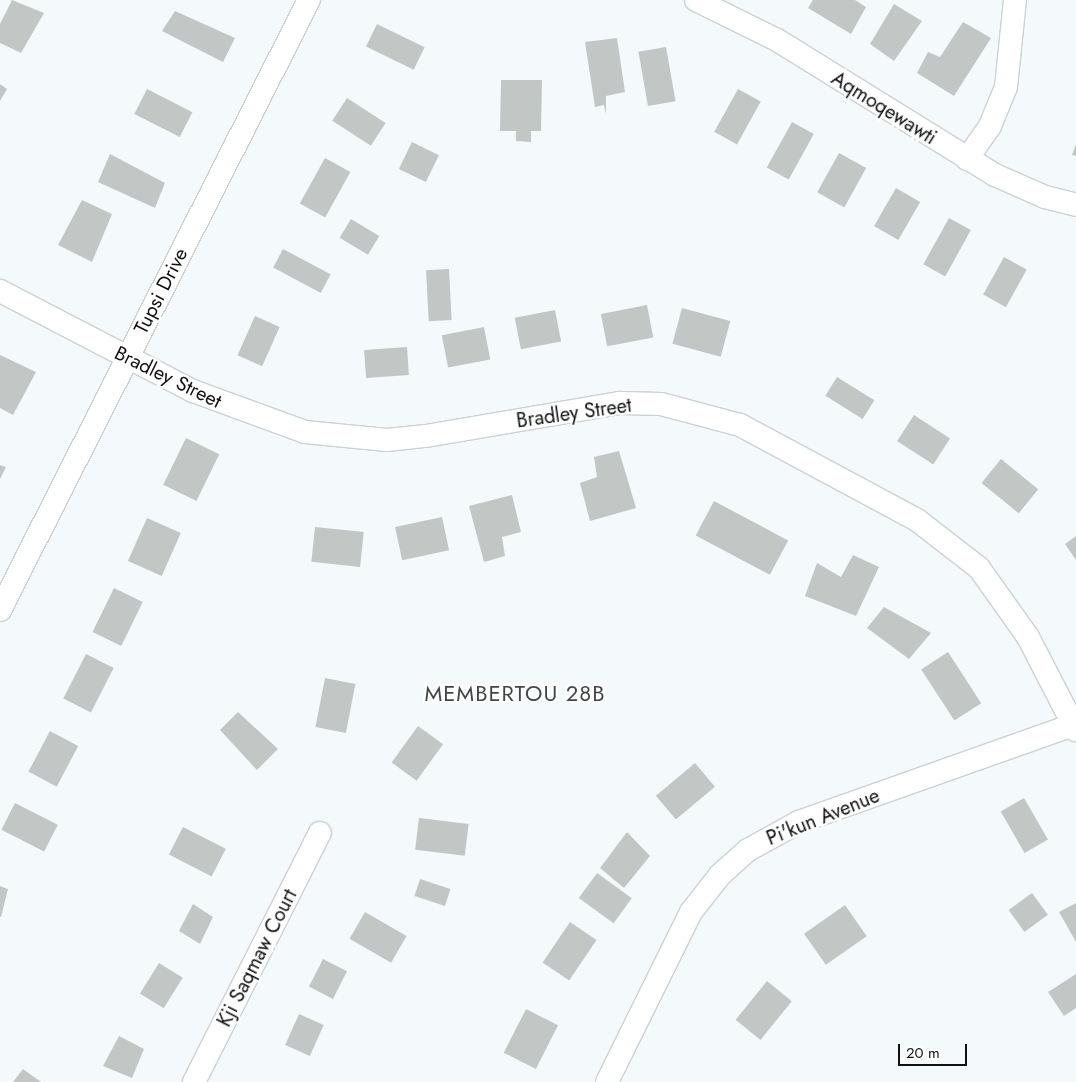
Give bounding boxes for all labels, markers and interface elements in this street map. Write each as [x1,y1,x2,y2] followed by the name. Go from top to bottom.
[827,66,941,150] street label: Aqmoqewawti
[129,244,193,338] street label: Tupsi Drive
[111,341,225,413] street label: Bradley Street
[515,393,633,433] street label: Bradley Street
[423,681,607,707] district label: MEMBERTOU 28B
[763,783,883,851] street label: Pi'kun Avenue
[212,885,302,1031] street label: Kji Saqmaw Court
[901,1034,970,1066] scale bar
[906,1042,940,1064] text: 20 m

